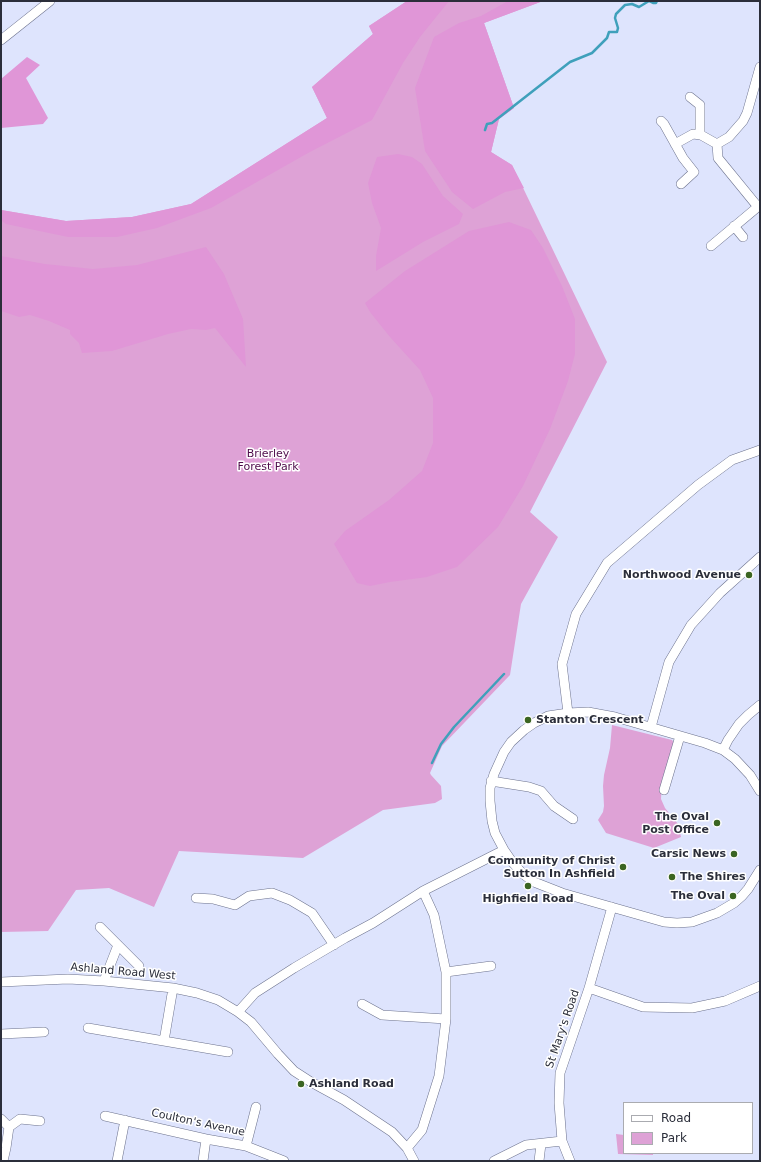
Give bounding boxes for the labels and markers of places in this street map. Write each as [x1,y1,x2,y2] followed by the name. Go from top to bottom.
[623,568,741,582] place label: Northwood Avenue
[744,570,754,580] marker: Northwood Avenue
[536,713,643,727] place label: Stanton Crescent
[523,715,533,725] marker: Stanton Crescent
[642,810,709,836] place label: The Oval Post Office
[712,818,722,828] marker: The Oval Post Office
[651,847,726,861] place label: Carsic News
[729,849,739,859] marker: Carsic News
[488,854,615,880] place label: Community of Christ Sutton In Ashfield
[618,862,628,872] marker: Community of Christ Sutton In Ashfield
[680,870,746,884] place label: The Shires
[667,872,677,882] marker: The Shires
[523,881,533,891] marker: Highfield Road
[671,889,725,903] place label: The Oval
[728,891,738,901] marker: The Oval
[482,892,574,906] place label: Highfield Road
[309,1077,394,1091] place label: Ashland Road
[296,1079,306,1089] marker: Ashland Road

